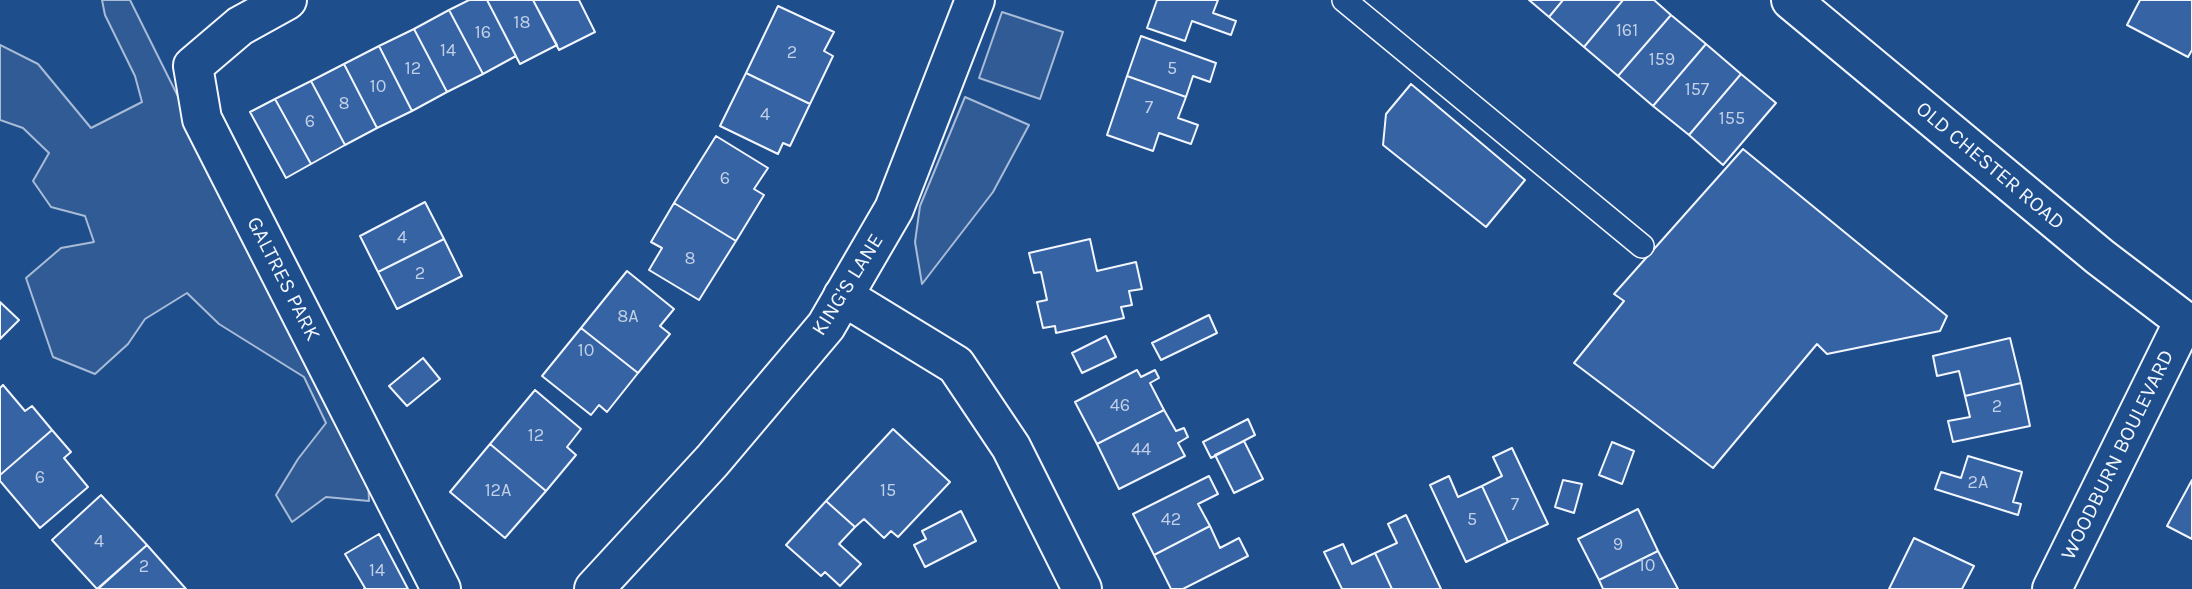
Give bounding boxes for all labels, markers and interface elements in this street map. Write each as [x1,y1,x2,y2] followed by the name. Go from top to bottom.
[513,12,531,34] house number: 18
[1616,20,1638,42] house number: 161
[475,22,491,44] house number: 16
[440,40,456,62] house number: 14
[787,42,797,64] house number: 2
[1649,49,1675,71] house number: 159
[405,58,421,80] house number: 12
[1167,58,1177,80] house number: 5
[370,76,386,98] house number: 10
[1685,79,1709,101] house number: 157
[338,93,350,115] house number: 8
[1145,97,1153,119] house number: 7
[1911,97,2069,235] street label: OLD CHESTER ROAD
[760,104,770,126] house number: 4
[1719,108,1745,130] house number: 155
[305,111,315,133] house number: 6
[720,168,730,190] house number: 6
[241,213,325,345] street label: GALTRES PARK
[397,227,407,249] house number: 4
[807,230,889,340] street label: KING'S LANE
[684,248,696,270] house number: 8
[415,263,425,285] house number: 2
[617,306,639,328] house number: 8A
[578,340,594,362] house number: 10
[2056,346,2180,564] street label: WOODBURN BOULEVARD
[1110,395,1130,417] house number: 46
[1992,396,2002,418] house number: 2
[528,425,544,447] house number: 12
[1131,439,1151,461] house number: 44
[35,467,45,489] house number: 6
[1968,472,1988,494] house number: 2A
[485,480,511,502] house number: 12A
[880,480,896,502] house number: 15
[1511,494,1519,516] house number: 7
[1161,509,1181,531] house number: 42
[1467,509,1477,531] house number: 5
[94,531,104,553] house number: 4
[1613,534,1623,556] house number: 9
[1639,555,1655,577] house number: 10
[139,556,149,578] house number: 2
[369,560,385,582] house number: 14

